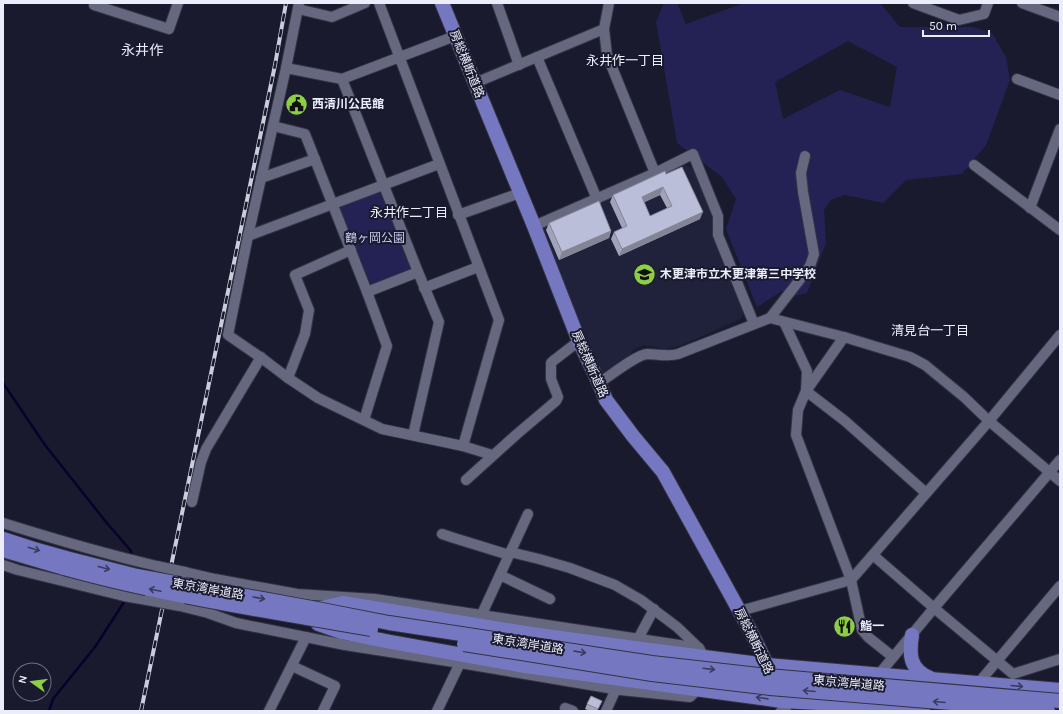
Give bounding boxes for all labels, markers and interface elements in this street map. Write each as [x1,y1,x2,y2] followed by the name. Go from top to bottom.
[923,12,989,38] scale bar
[929,19,957,33] text: 50 m
[447,28,487,100] street label: 房総横断道路
[121,42,163,59] district label: 永井作
[586,53,664,68] district label: 永井作一丁目
[284,91,310,117] public building icon: 西清川公民館
[312,97,384,111] place label: 西清川公民館
[370,205,448,220] district label: 永井作二丁目
[345,231,405,245] park label: 鶴ヶ岡公園
[632,261,658,287] school or university icon: 木更津市立木更津第三中学校
[660,267,816,281] place label: 木更津市立木更津第三中学校
[891,323,969,338] district label: 清見台一丁目
[569,328,611,400] street label: 房総横断道路
[28,546,41,553] one-way arrow
[97,564,110,572] one-way arrow
[171,576,245,602] street label: 東京湾岸道路
[149,586,162,594] one-way arrow
[252,595,265,603] one-way arrow
[732,606,776,676] street label: 房総横断道路
[832,613,858,639] restaurant icon: 鮨一
[860,619,884,633] place label: 鮨一
[491,631,565,657] street label: 東京湾岸道路
[573,648,586,656] one-way arrow
[12,662,52,702] north arrow
[702,665,715,673] one-way arrow
[813,673,885,693] street label: 東京湾岸道路
[16,674,30,685] text: N
[1010,683,1023,690] one-way arrow
[803,688,816,695] one-way arrow
[755,694,768,702] one-way arrow
[933,698,946,706] one-way arrow

